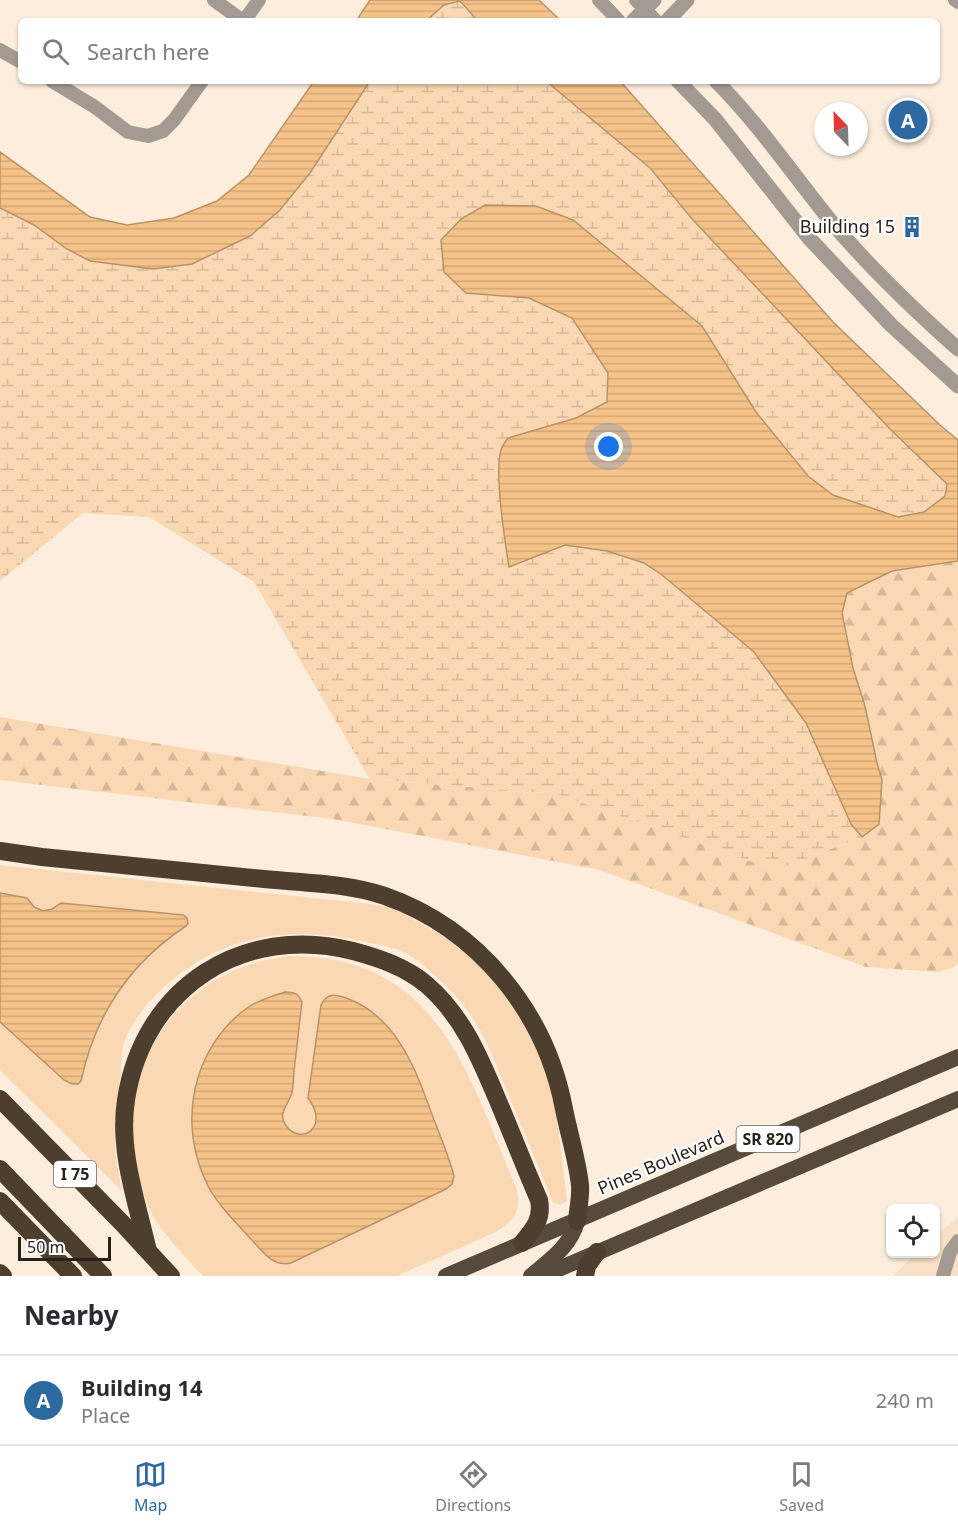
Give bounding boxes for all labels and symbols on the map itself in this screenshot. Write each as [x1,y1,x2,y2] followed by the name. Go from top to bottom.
[888,98,928,142] pin: A
[814,102,868,156] north arrow
[800,214,895,238] place label: Building 15
[900,215,924,239] building icon: Building 15
[594,432,623,461] your location
[593,1125,728,1200] street label: Pines Boulevard
[736,1126,800,1152] road number: SR 820
[54,1161,96,1187] road number: I 75
[18,1234,111,1262] scale bar

